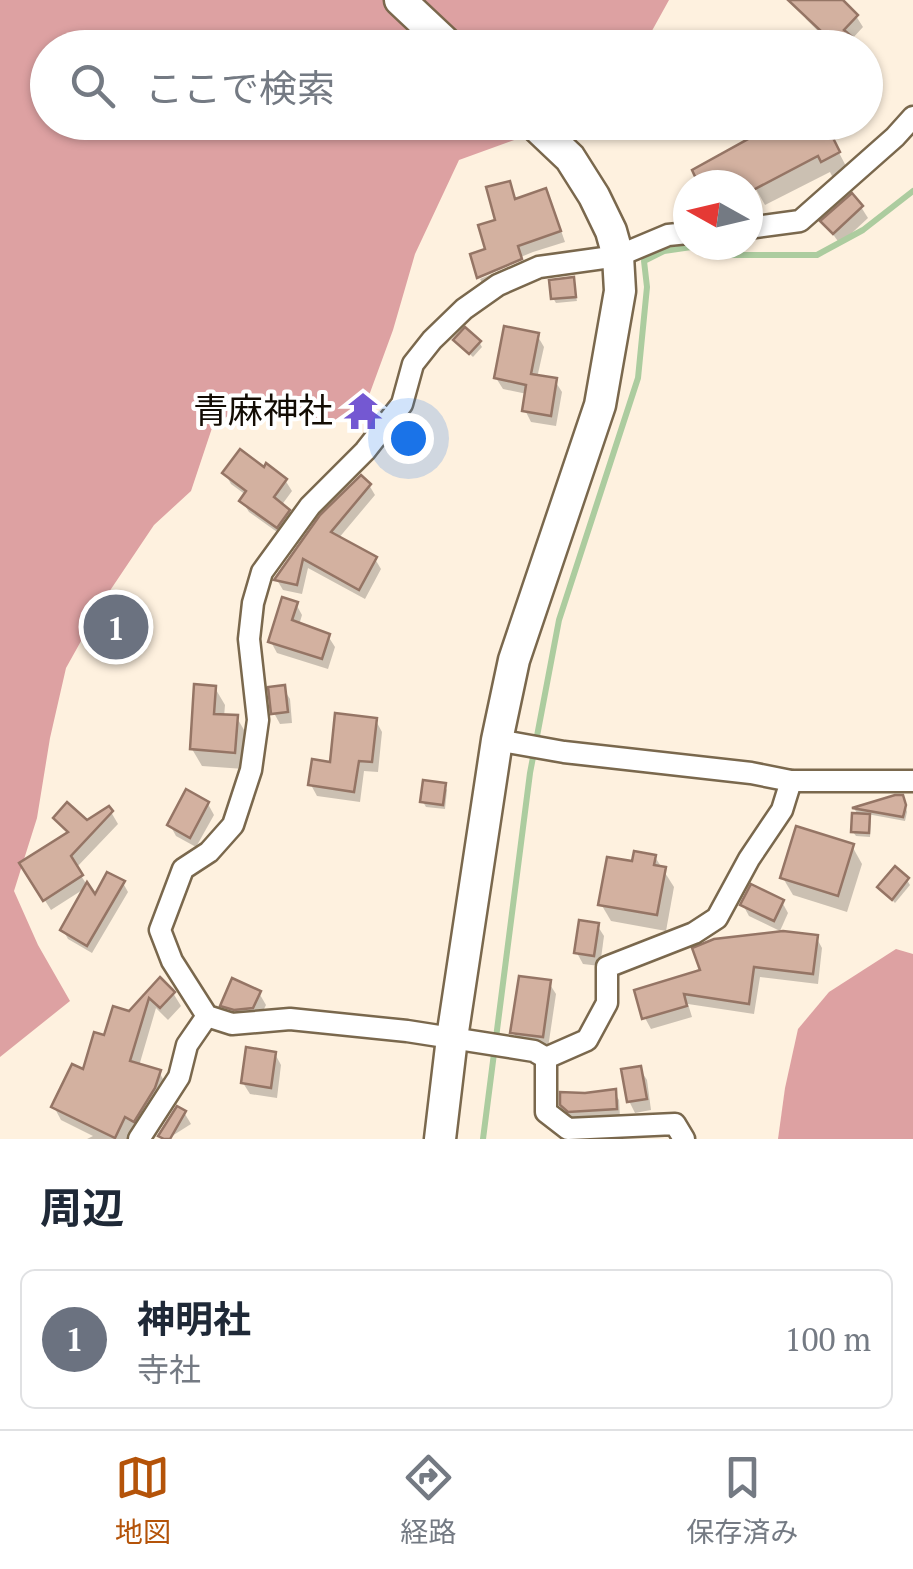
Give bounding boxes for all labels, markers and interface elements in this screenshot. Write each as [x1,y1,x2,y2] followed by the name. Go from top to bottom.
[30,30,883,140] search box
[65,58,120,113] icon: search
[145,63,335,113] text: ここで検索
[673,170,763,260] north arrow
[193,387,333,433] place label: 青麻神社
[342,390,384,432] temple icon: 青麻神社
[383,413,434,464] your location
[84,590,148,664] pin: 1
[40,1179,124,1235] text: 周辺
[137,1294,251,1344] text: 神明社
[65,1318,84,1360] text: 1
[784,1318,871,1360] text: 100 m
[137,1348,201,1390] text: 寺社
[115,1450,171,1550] tab: 地図
[400,1450,456,1550] tab: 経路
[686,1450,798,1550] tab: 保存済み

